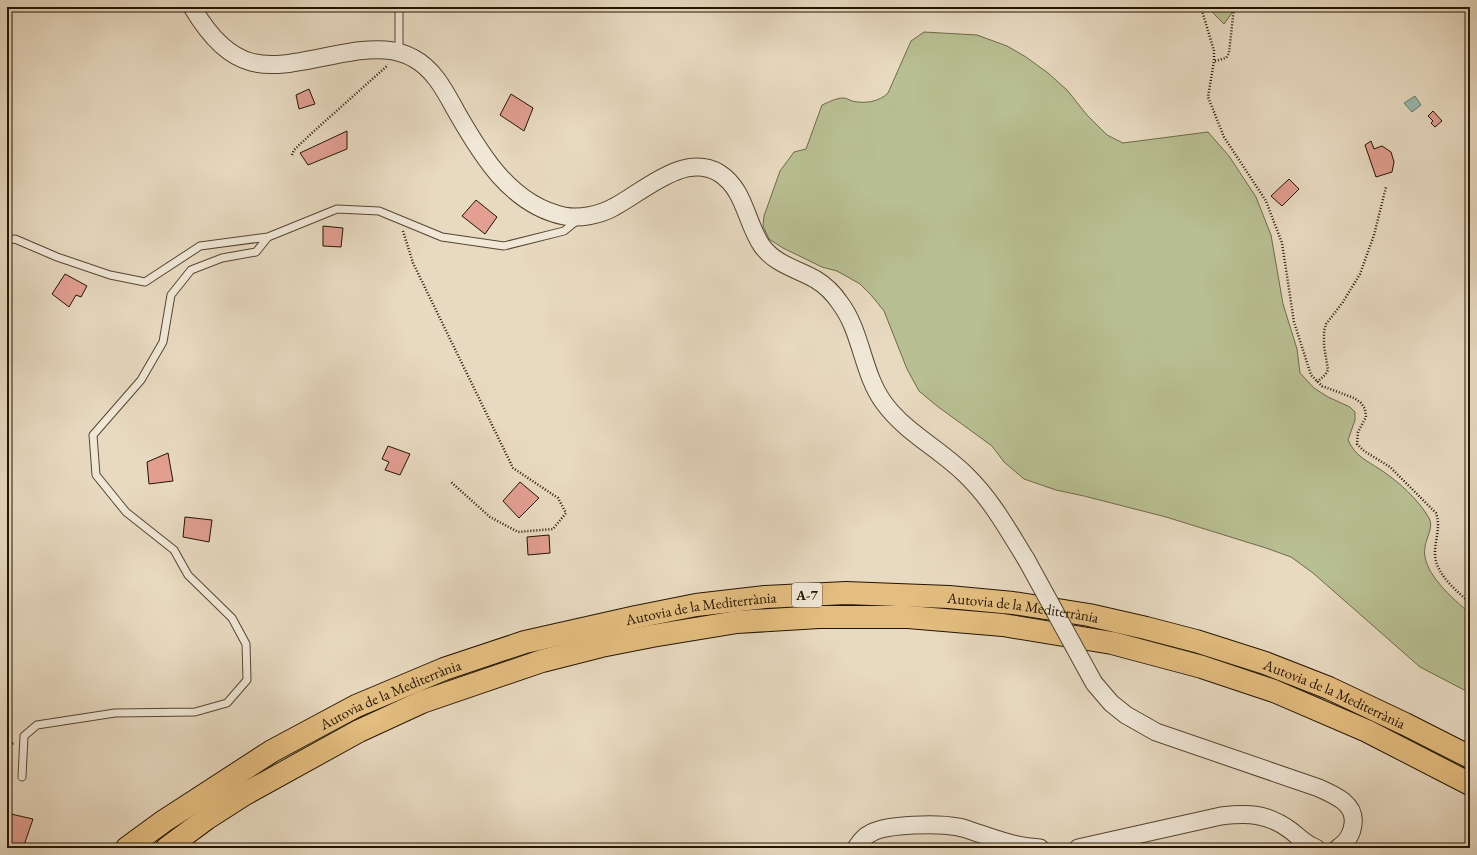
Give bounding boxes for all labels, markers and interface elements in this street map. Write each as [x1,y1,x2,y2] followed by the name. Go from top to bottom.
[792,583,822,607] road number: A-7
[622,587,777,629] street label: Autovia de la Mediterrània
[945,587,1101,626] street label: Autovia de la Mediterrània
[1260,654,1409,732] street label: Autovia de la Mediterrània
[315,655,463,734] street label: Autovia de la Mediterrània

